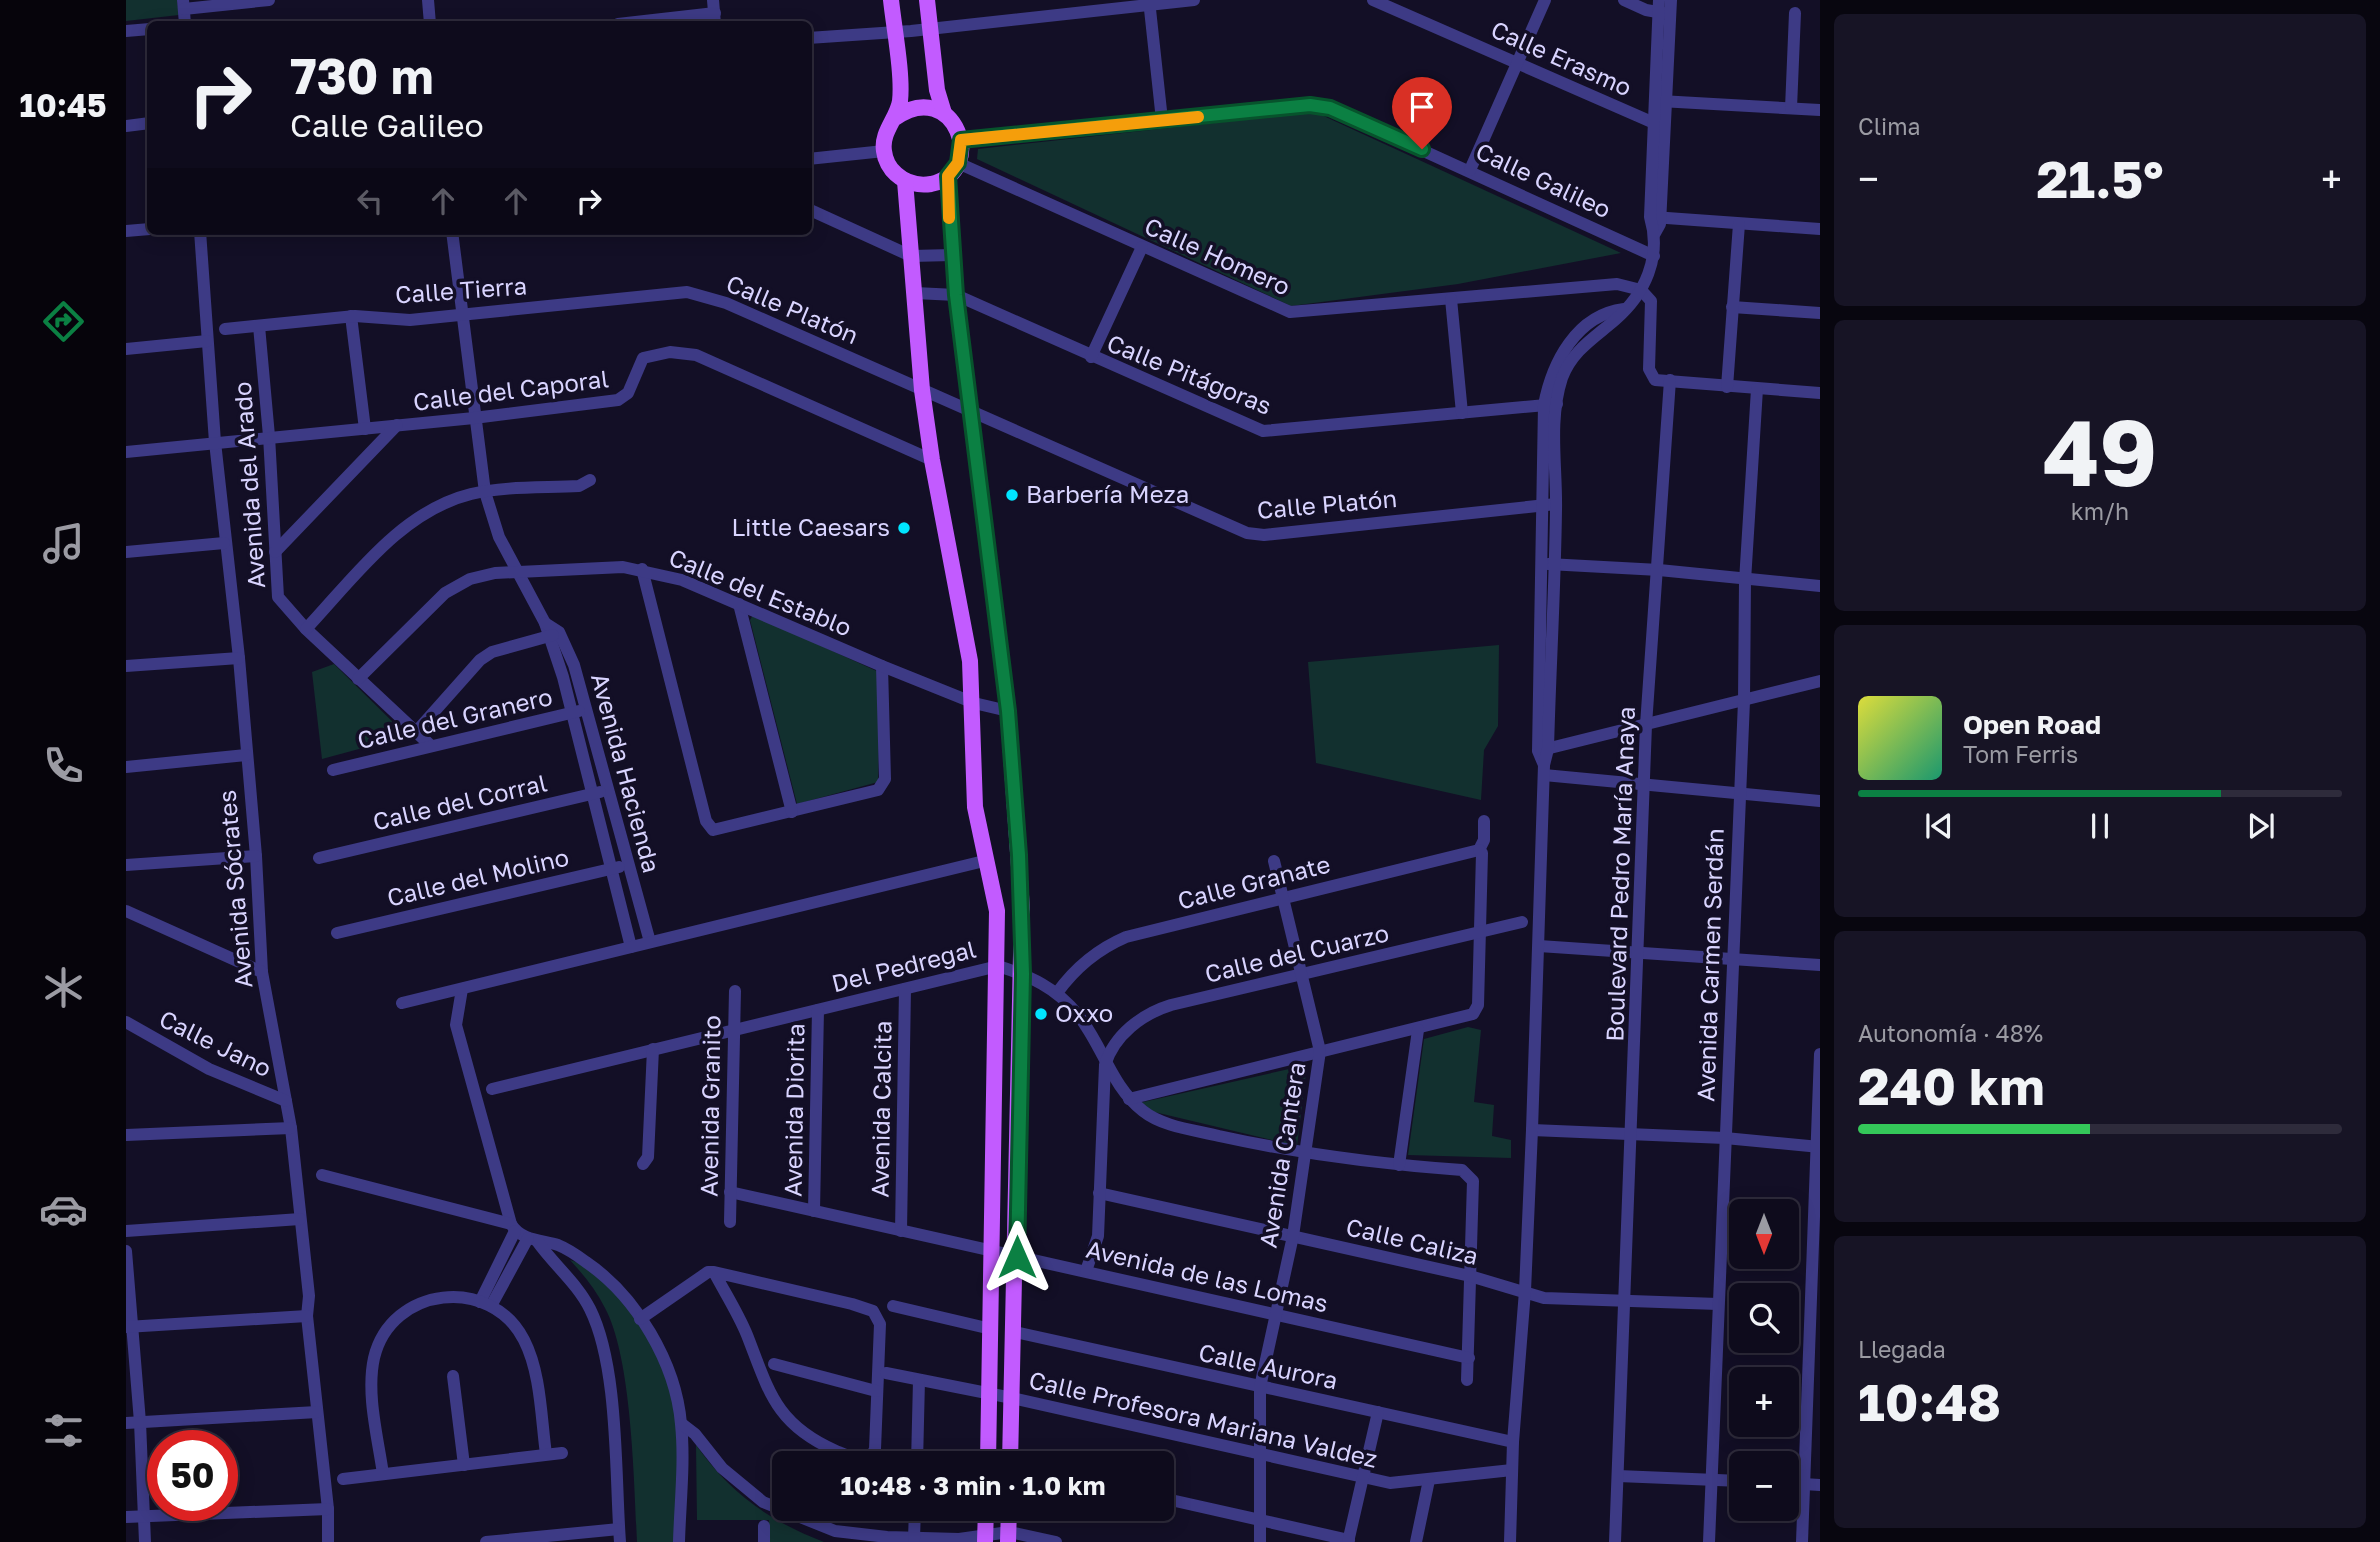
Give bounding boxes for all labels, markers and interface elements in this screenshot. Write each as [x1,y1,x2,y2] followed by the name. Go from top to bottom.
[1487,14,1636,102] street label: Calle Erasmo
[290,46,434,105] text: 730 m
[175,49,266,140] icon: right
[1392,77,1452,149] pin
[19,86,107,124] text: 10:45
[1403,88,1441,126] icon: arrive
[290,106,484,144] text: Calle Galileo
[1858,112,1921,140] text: Clima
[1472,136,1616,223] street label: Calle Galileo
[2036,147,2164,209] text: 21.5°
[1858,156,1879,201] text: −
[2321,156,2342,201] text: +
[351,182,389,220] icon: left
[424,182,462,220] icon: ahead
[497,182,535,220] icon: ahead
[570,182,608,220] icon: right
[1140,211,1295,301] street label: Calle Homero
[722,268,863,349] street label: Calle Platón
[394,270,528,309] street label: Calle Tierra
[39,297,88,346] icon: directions
[1103,327,1276,420] street label: Calle Pitágoras
[411,363,610,416] street label: Calle del Caporal
[227,381,270,590] street label: Avenida del Arado
[2043,397,2157,506] text: 49
[1026,479,1189,508] place label: Barbería Meza
[1256,483,1398,524] street label: Calle Platón
[1004,487,1020,503] marker: Barbería Meza
[2071,497,2129,525] text: km/h
[731,512,890,541] place label: Little Caesars
[39,519,88,568] icon: music
[896,520,912,536] marker: Little Caesars
[665,542,856,641] street label: Calle del Establo
[586,670,667,876] street label: Avenida Hacienda
[354,681,555,754] street label: Calle del Granero
[1599,706,1640,1042] street label: Boulevard Pedro María Anaya
[1963,709,2101,740] text: Open Road
[1963,740,2078,768] text: Tom Ferris
[39,741,88,790] icon: phone
[370,767,550,836] street label: Calle del Corral
[211,789,258,989] street label: Avenida Sócrates
[1920,807,1958,845] icon: previous
[2081,807,2119,845] icon: pause
[2242,807,2280,845] icon: next
[1690,828,1729,1102] street label: Avenida Carmen Serdán
[384,842,571,912] street label: Calle del Molino
[1174,849,1333,914] street label: Calle Granate
[1202,917,1391,988] street label: Calle del Cuarzo
[829,934,979,997] street label: Del Pedregal
[39,963,88,1012] icon: climate
[1055,998,1113,1027] place label: Oxxo
[155,1003,276,1082] street label: Calle Jano
[1033,1006,1049,1022] marker: Oxxo
[693,1015,726,1197] street label: Avenida Granito
[1858,1019,2043,1047] text: Autonomía · 48%
[864,1020,897,1198] street label: Avenida Calcita
[777,1023,810,1197] street label: Avenida Diorita
[1858,1054,2045,1116] text: 240 km
[1253,1060,1311,1250] street label: Avenida Cantera
[39,1185,88,1234] icon: car
[1729,1199,1799,1269] north arrow
[1729,1199,1799,1521] map controls
[1343,1211,1481,1270] street label: Calle Caliza
[980,1220,1054,1294] position arrow
[1084,1234,1331,1317] street label: Avenida de las Lomas
[1729,1283,1799,1353] button: search
[1858,1335,1946,1363] text: Llegada
[1196,1337,1340,1394] street label: Calle Aurora
[1026,1364,1380,1473] street label: Calle Profesora Mariana Valdez
[1729,1367,1799,1437] button: +
[1858,1370,2001,1432] text: 10:48
[39,1406,88,1455] icon: filters
[147,1430,238,1521] speed limit sign: 50
[1729,1451,1799,1521] button: −
[840,1470,1106,1501] text: 10:48 · 3 min · 1.0 km

